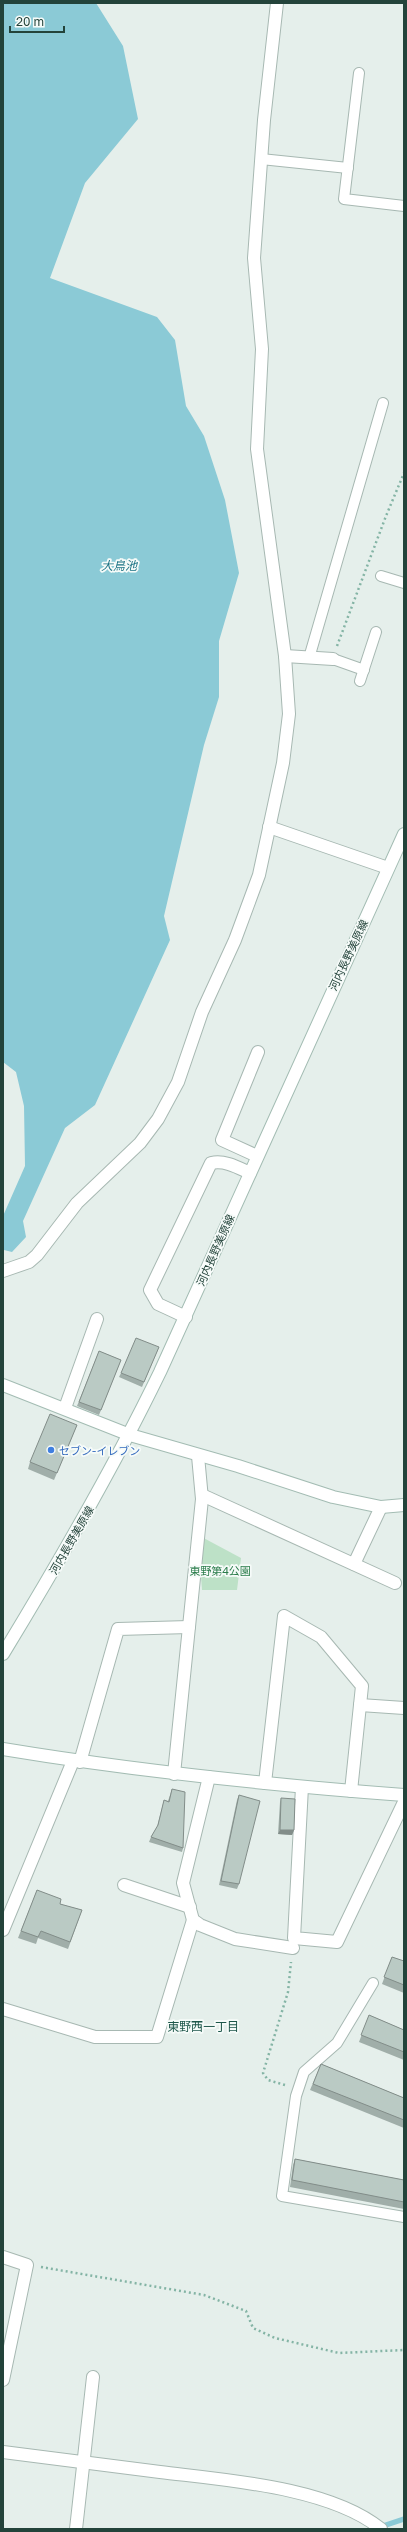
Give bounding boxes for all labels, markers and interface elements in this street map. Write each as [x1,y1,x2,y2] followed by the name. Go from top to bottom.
[10,8,64,34] scale bar
[16,14,44,29] text: 20 m
[101,558,138,573] water label: 大鳥池
[326,917,370,993] street label: 河内長野美原線
[193,1212,237,1288] street label: 河内長野美原線
[59,1444,140,1457] place label: セブン-イレブン
[46,1445,56,1455] marker: セブン-イレブン
[46,1503,96,1577] street label: 河内長野美原線
[189,1564,251,1577] park label: 東野第4公園
[167,2019,239,2034] district label: 東野西一丁目

